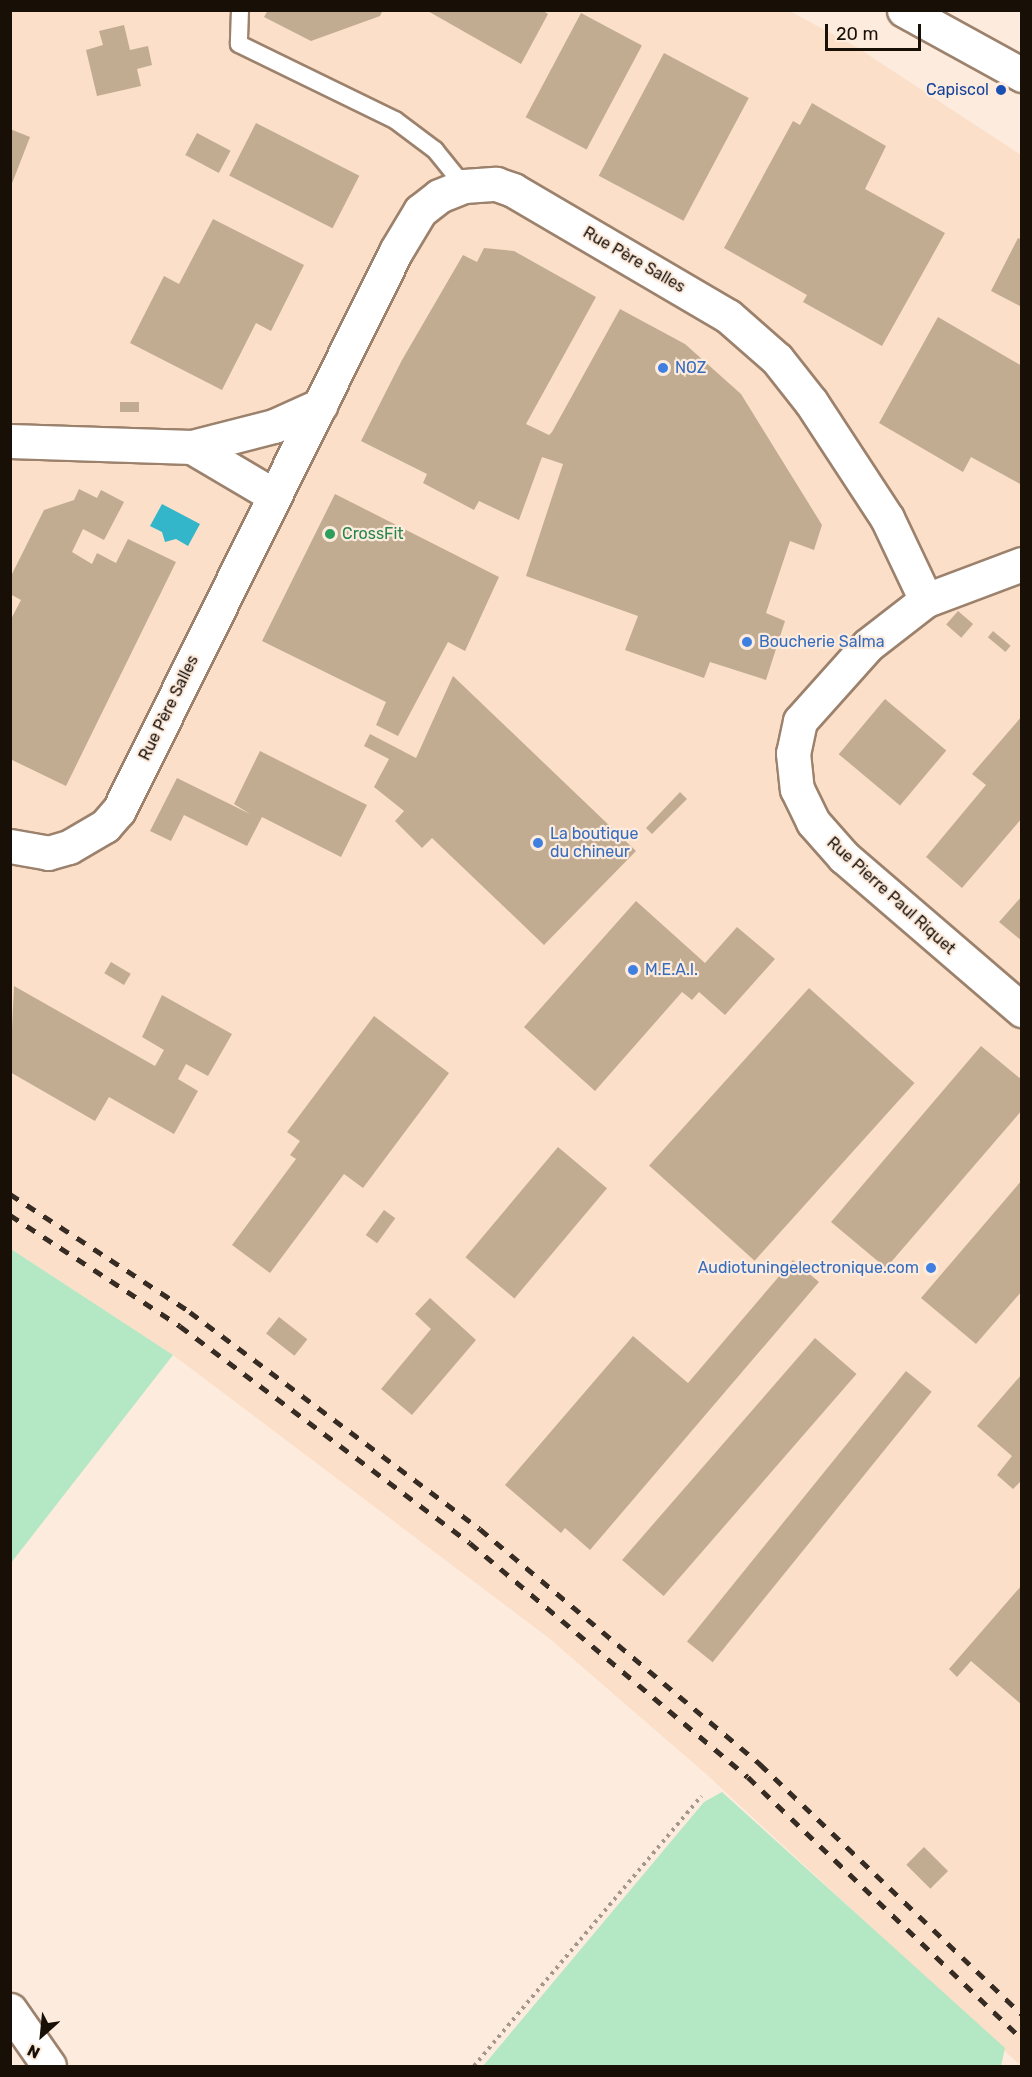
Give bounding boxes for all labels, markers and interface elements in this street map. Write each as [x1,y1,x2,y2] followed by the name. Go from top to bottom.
[828,12,924,50] scale bar
[836,23,878,45] text: 20 m
[926,80,989,100] place label: Capiscol
[994,83,1008,97] marker: Capiscol
[580,223,688,297] street label: Rue Père Salles
[675,358,706,378] place label: NOZ
[656,361,670,375] marker: NOZ
[342,524,404,544] place label: CrossFit
[323,527,337,541] marker: CrossFit
[759,632,885,652] place label: Boucherie Salma
[740,635,754,649] marker: Boucherie Salma
[135,652,203,764] street label: Rue Père Salles
[550,824,638,862] place label: La boutique du chineur
[823,833,959,959] street label: Rue Pierre Paul Riquet
[531,836,545,850] marker: La boutique du chineur
[645,960,698,980] place label: M.E.A.I.
[626,963,640,977] marker: M.E.A.I.
[698,1258,919,1278] place label: Audiotuningelectronique.com
[924,1261,938,1275] marker: Audiotuningelectronique.com
[12,2005,72,2065] north arrow
[24,2040,43,2063] text: N

